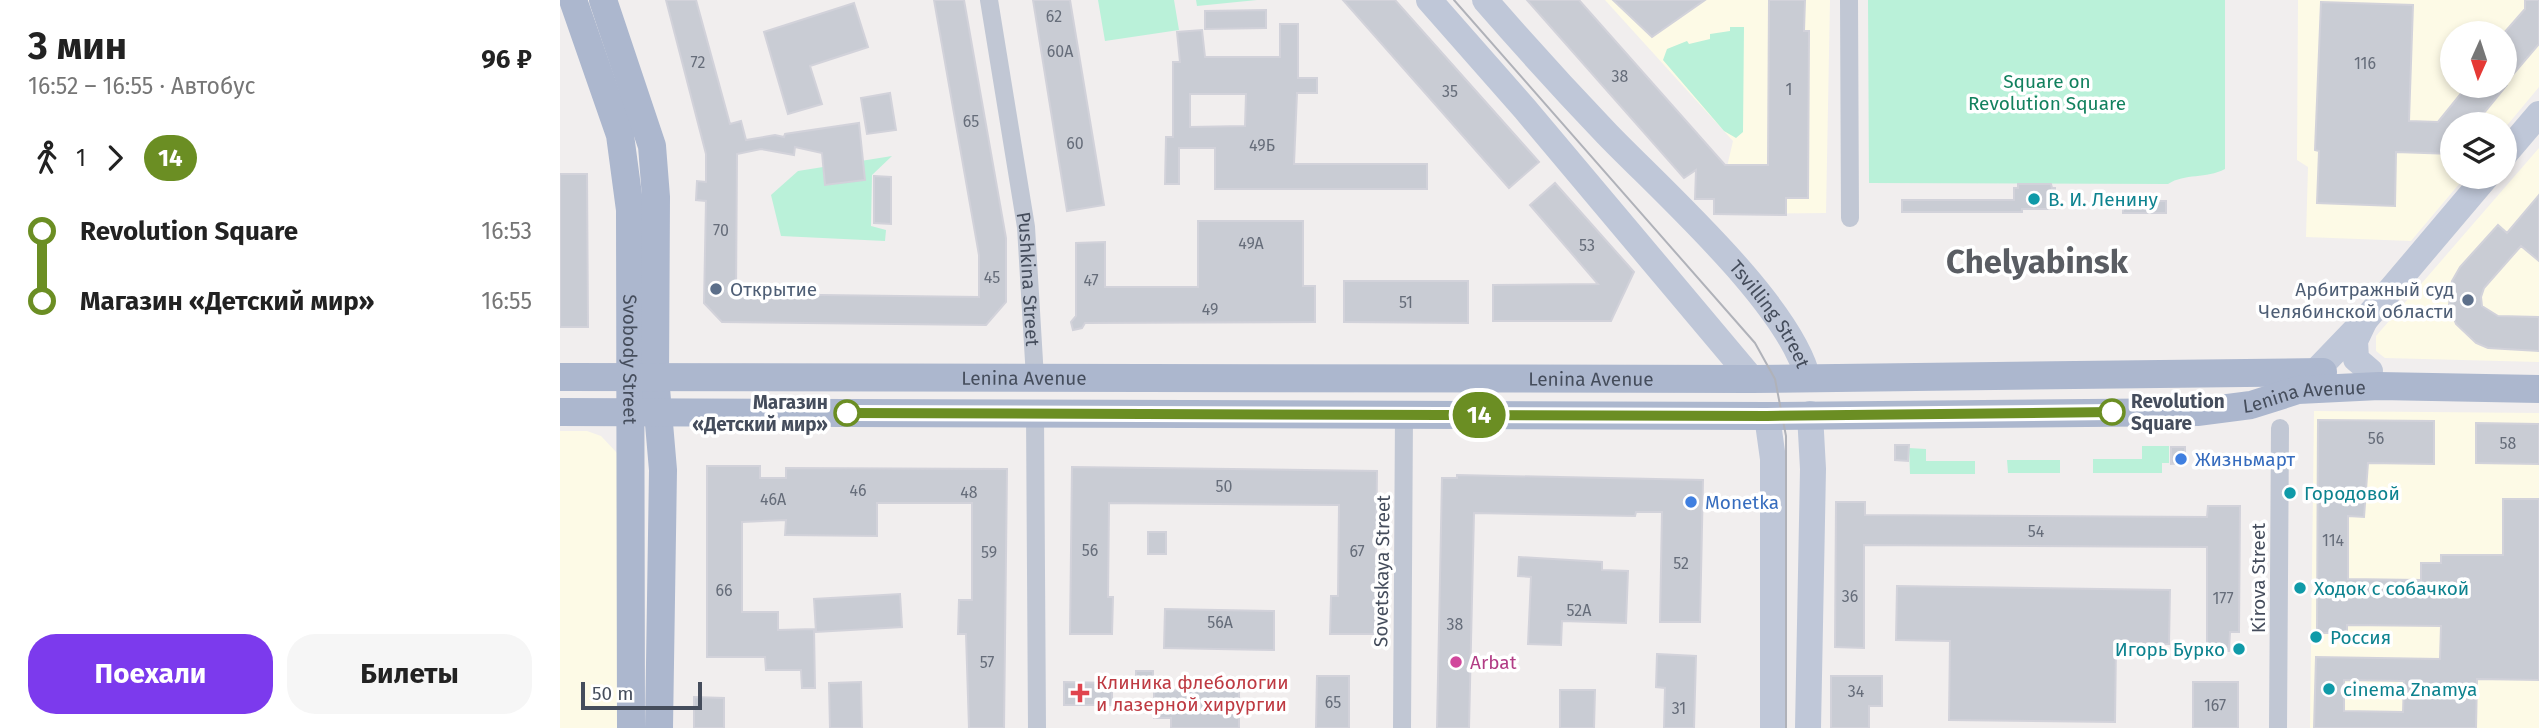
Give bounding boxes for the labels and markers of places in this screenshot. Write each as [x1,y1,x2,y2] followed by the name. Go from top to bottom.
[2048,188,2159,211] place label: В. И. Ленину
[2026,191,2042,207] marker: В. И. Ленину
[730,278,817,301] place label: Открытие
[2259,278,2454,323] place label: Арбитражный суд Челябинской области
[708,281,724,297] marker: Открытие
[2460,292,2476,308] marker: Арбитражный суд Челябинской области
[2131,390,2225,435] place label: Revolution Square
[692,391,828,436] place label: Магазин «Детский мир»
[2099,399,2125,425] marker: Revolution Square
[834,400,860,426] marker: Магазин «Детский мир»
[2195,448,2295,471] place label: Жизньмарт
[2173,451,2189,467] marker: Жизньмарт
[2304,482,2400,505] place label: Городовой
[2282,485,2298,501] marker: Городовой
[1705,491,1779,514] place label: Monetka
[1683,494,1699,510] marker: Monetka
[2314,577,2469,600] place label: Ходок с собачкой
[2292,580,2308,596] marker: Ходок с собачкой
[2330,626,2391,649] place label: Россия
[2308,629,2324,645] marker: Россия
[2115,638,2225,661] place label: Игорь Бурко
[2231,641,2247,657] marker: Игорь Бурко
[1470,651,1517,674] place label: Arbat
[1448,654,1464,670] marker: Arbat
[1096,671,1289,716] place label: Клиника флебологии и лазерной хирургии
[2343,678,2477,701] place label: cinema Znamya
[2321,681,2337,697] marker: cinema Znamya
[1070,683,1090,703] marker: Клиника флебологии и лазерной хирургии

